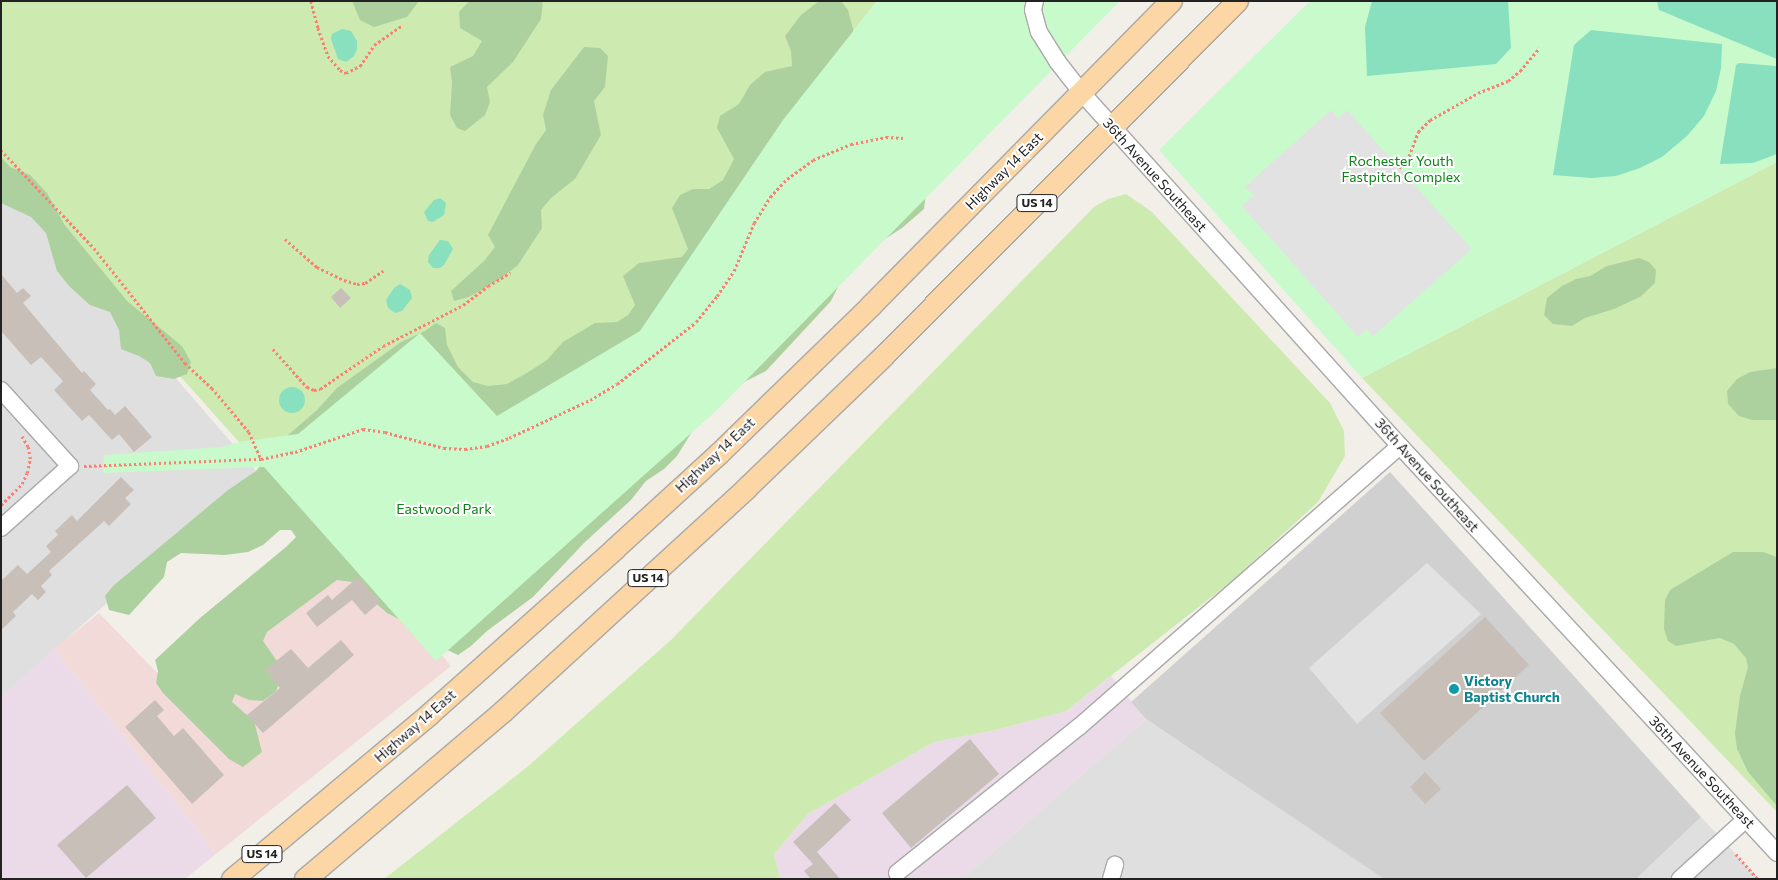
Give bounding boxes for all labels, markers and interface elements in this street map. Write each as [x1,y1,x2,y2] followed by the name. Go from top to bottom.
[1100,115,1210,235] street label: 36th Avenue Southeast
[962,129,1046,213] street label: Highway 14 East
[1341,153,1461,186] park label: Rochester Youth Fastpitch Complex
[1016,194,1058,212] road number: US 14
[672,414,758,496] street label: Highway 14 East
[1372,415,1482,535] street label: 36th Avenue Southeast
[396,501,492,517] park label: Eastwood Park
[627,568,669,588] road number: US 14
[1464,673,1560,706] place label: Victory Baptist Church
[1448,683,1460,695] marker: Victory Baptist Church
[371,686,459,766] street label: Highway 14 East
[1646,712,1758,832] street label: 36th Avenue Southeast
[241,844,283,864] road number: US 14

